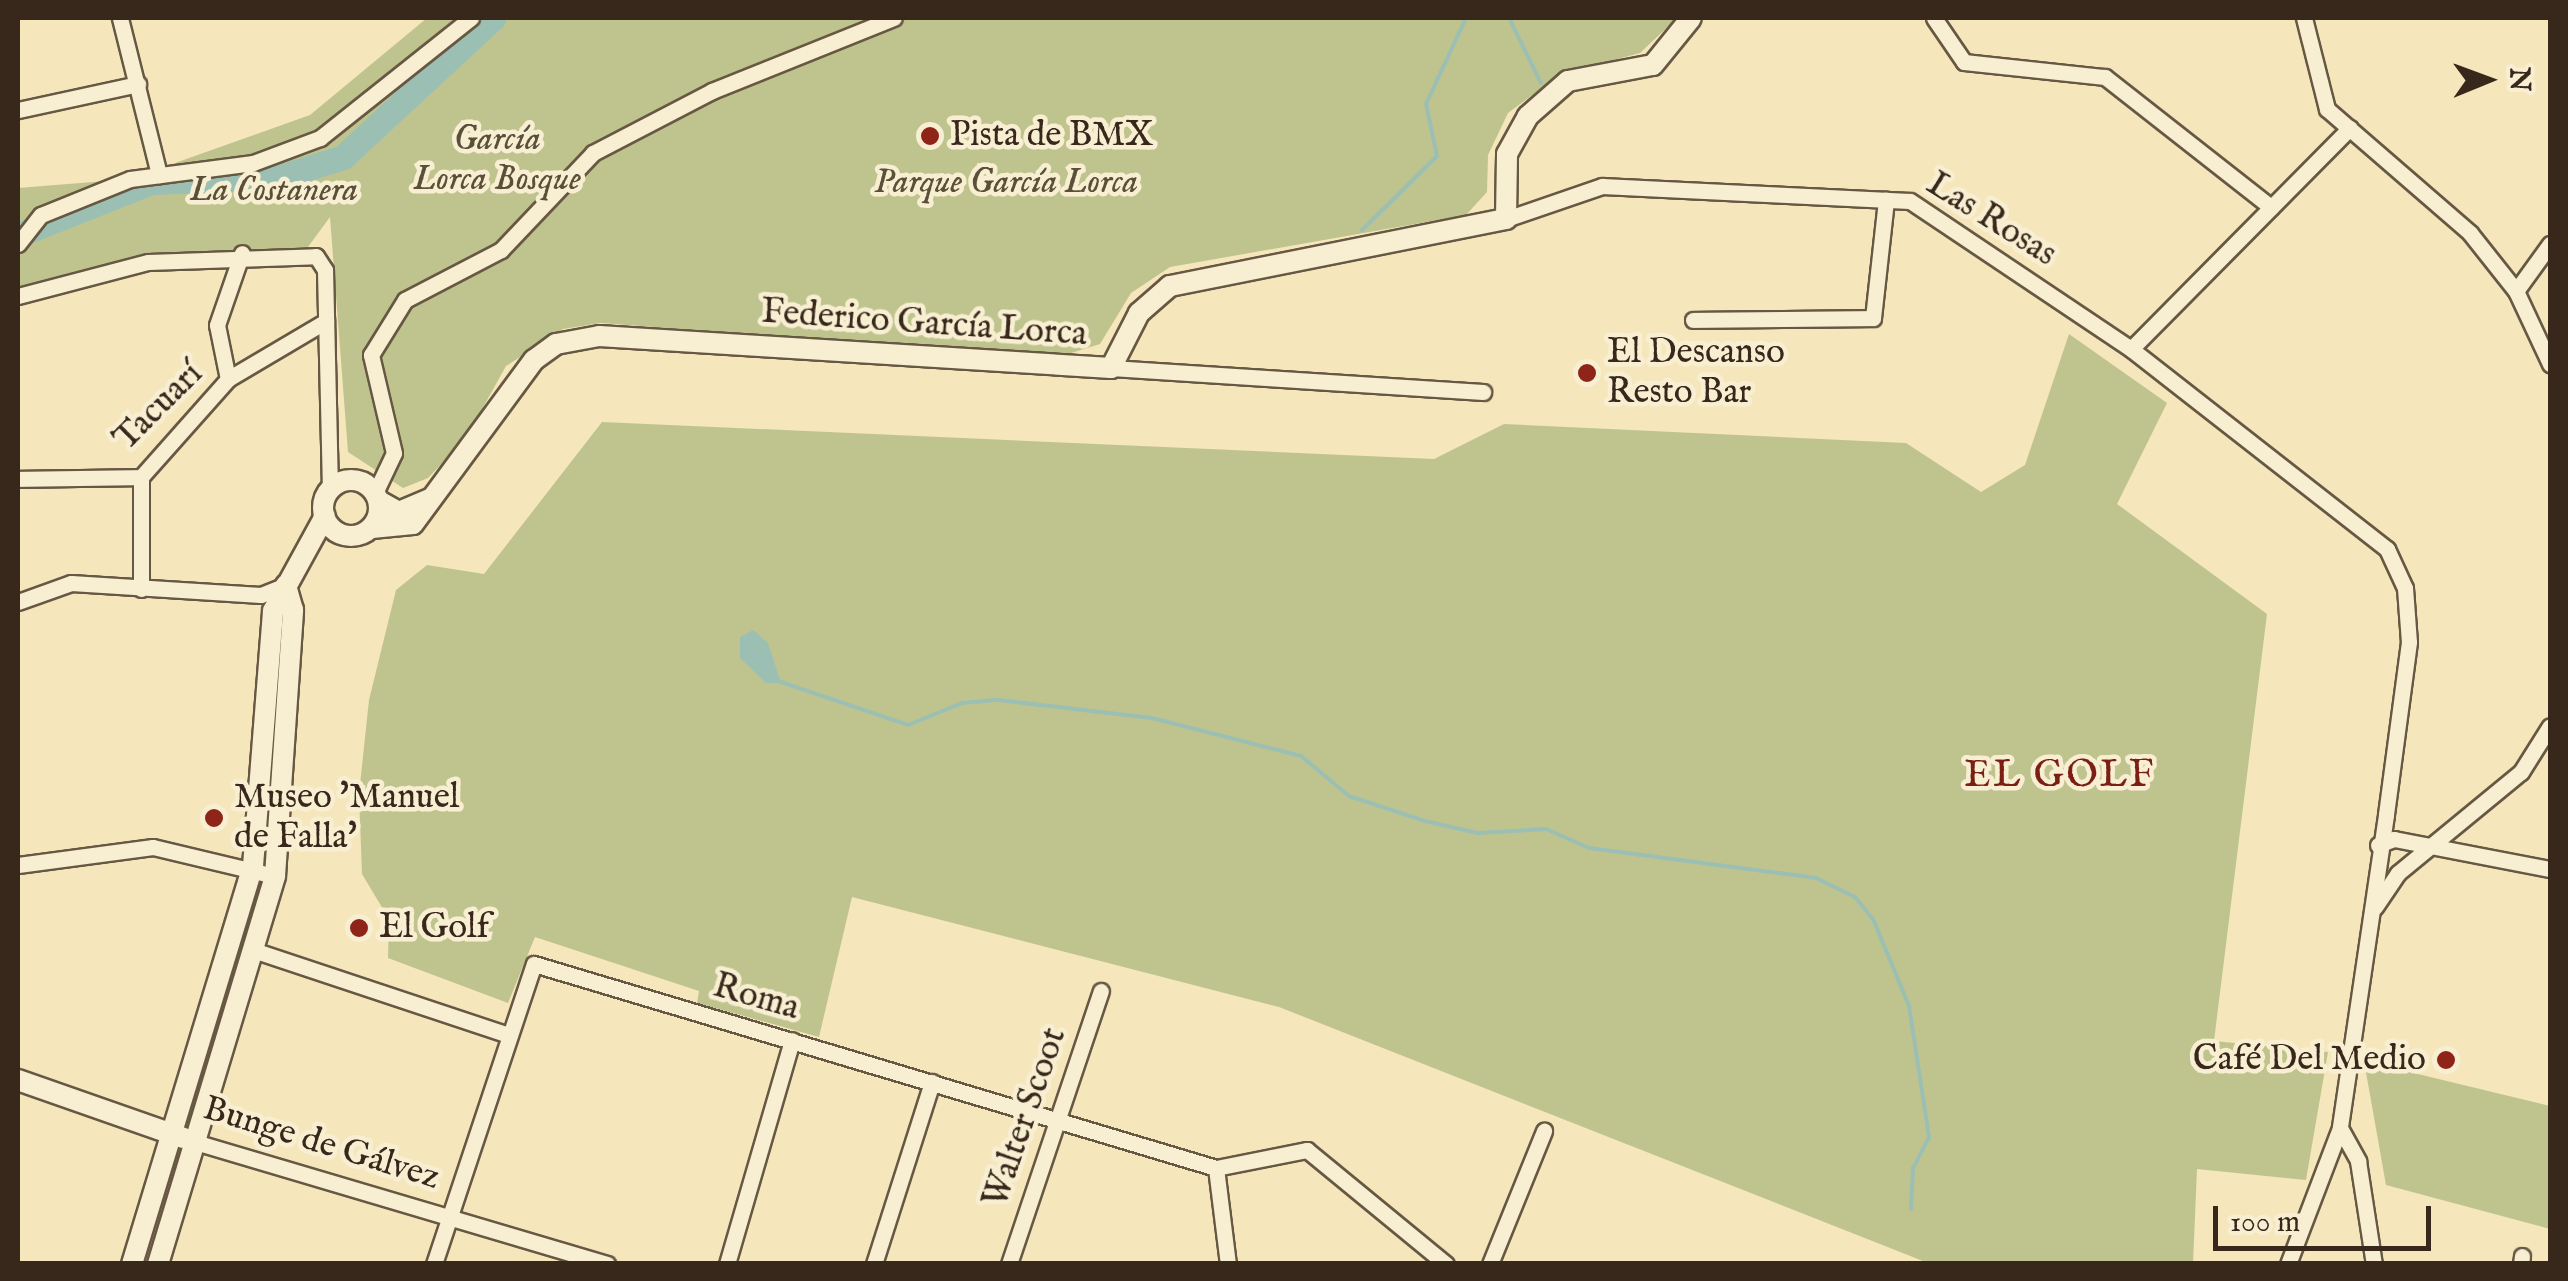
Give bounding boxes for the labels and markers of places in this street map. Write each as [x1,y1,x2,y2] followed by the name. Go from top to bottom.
[950,115,1153,157] place label: Pista de BMX
[919,125,941,147] marker: Pista de BMX
[1607,332,1785,414] place label: El Descanso Resto Bar
[1576,362,1598,384] marker: El Descanso Resto Bar
[234,777,459,859] place label: Museo 'Manuel de Falla'
[203,807,225,829] marker: Museo 'Manuel de Falla'
[379,907,489,949] place label: El Golf
[348,917,370,939] marker: El Golf
[2193,1039,2426,1081] place label: Café Del Medio
[2435,1049,2457,1071] marker: Café Del Medio

